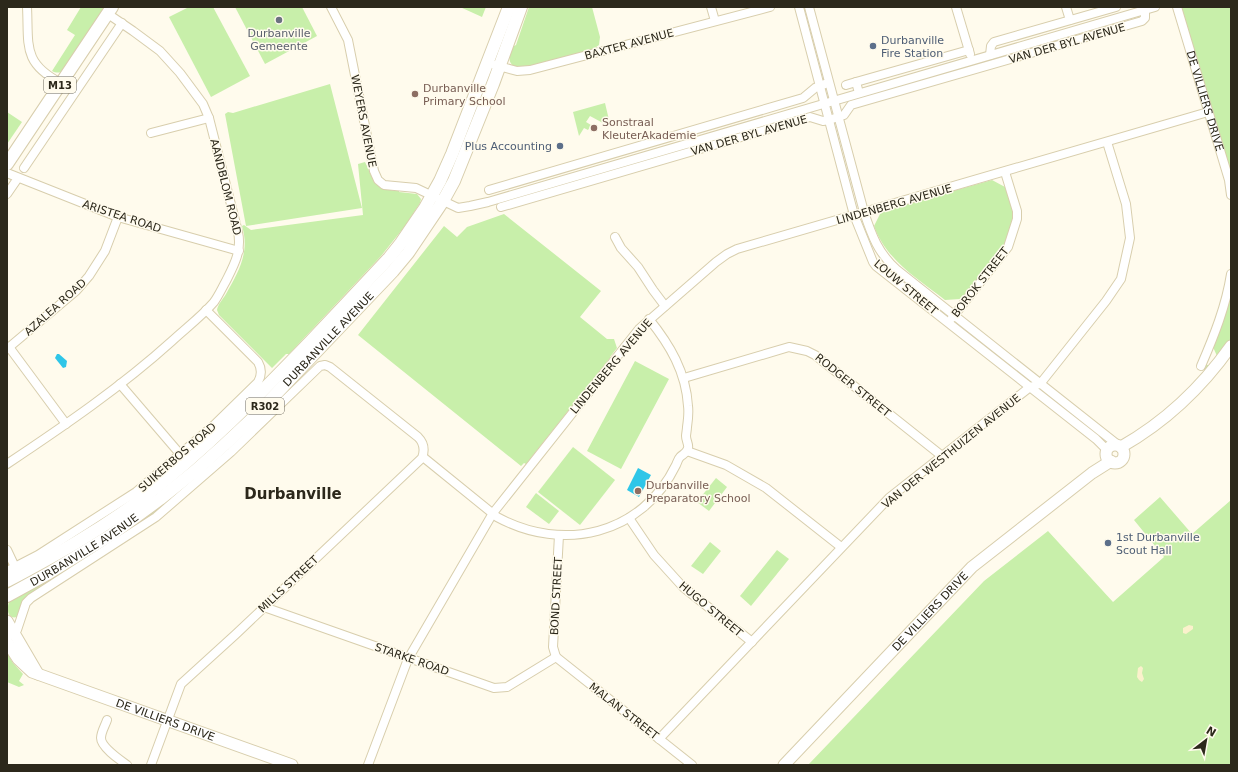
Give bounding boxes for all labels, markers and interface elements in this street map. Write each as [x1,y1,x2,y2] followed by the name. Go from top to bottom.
[274,15,284,25] marker: Durbanville Gemeente
[1007,21,1127,66] street label: VAN DER BYL AVENUE
[583,26,675,63] street label: BAXTER AVENUE
[247,27,311,53] place label: Durbanville Gemeente
[881,34,944,60] place label: Durbanville Fire Station
[868,41,878,51] marker: Durbanville Fire Station
[1184,49,1226,153] street label: DE VILLIERS DRIVE
[348,74,379,169] street label: WEYERS AVENUE
[44,77,76,93] road number: M13
[423,82,506,108] place label: Durbanville Primary School
[410,89,420,99] marker: Durbanville Primary School
[689,113,809,158] street label: VAN DER BYL AVENUE
[602,116,697,142] place label: Sonstraal KleuterAkademie
[589,123,599,133] marker: Sonstraal KleuterAkademie
[207,137,244,237] street label: AANDBLOM ROAD
[465,140,552,153] place label: Plus Accounting
[555,141,565,151] marker: Plus Accounting
[835,182,954,227] street label: LINDENBERG AVENUE
[81,198,163,235] street label: ARISTEA ROAD
[949,245,1012,320] street label: BOROK STREET
[871,257,940,318] street label: LOUW STREET
[22,276,89,339] street label: AZALEA ROAD
[281,289,377,389] street label: DURBANVILLE AVENUE
[568,316,655,416] street label: LINDENBERG AVENUE
[812,351,893,420] street label: RODGER STREET
[879,391,1023,511] street label: VAN DER WESTHUIZEN AVENUE
[246,398,284,414] road number: R302
[136,420,219,495] street label: SUIKERBOS ROAD
[646,479,751,505] place label: Durbanville Preparatory School
[244,485,342,503] district label: Durbanville
[633,486,643,496] marker: Durbanville Preparatory School
[28,511,141,589] street label: DURBANVILLE AVENUE
[1116,531,1200,557] place label: 1st Durbanville Scout Hall
[1103,538,1113,548] marker: 1st Durbanville Scout Hall
[256,553,321,616] street label: MILLS STREET
[548,556,565,635] street label: BOND STREET
[890,569,971,654] street label: DE VILLIERS DRIVE
[676,579,745,640] street label: HUGO STREET
[373,641,451,678] street label: STARKE ROAD
[586,680,661,743] street label: MALAN STREET
[114,697,217,744] street label: DE VILLIERS DRIVE
[1186,720,1226,760] north arrow
[1204,724,1218,740] text: N

